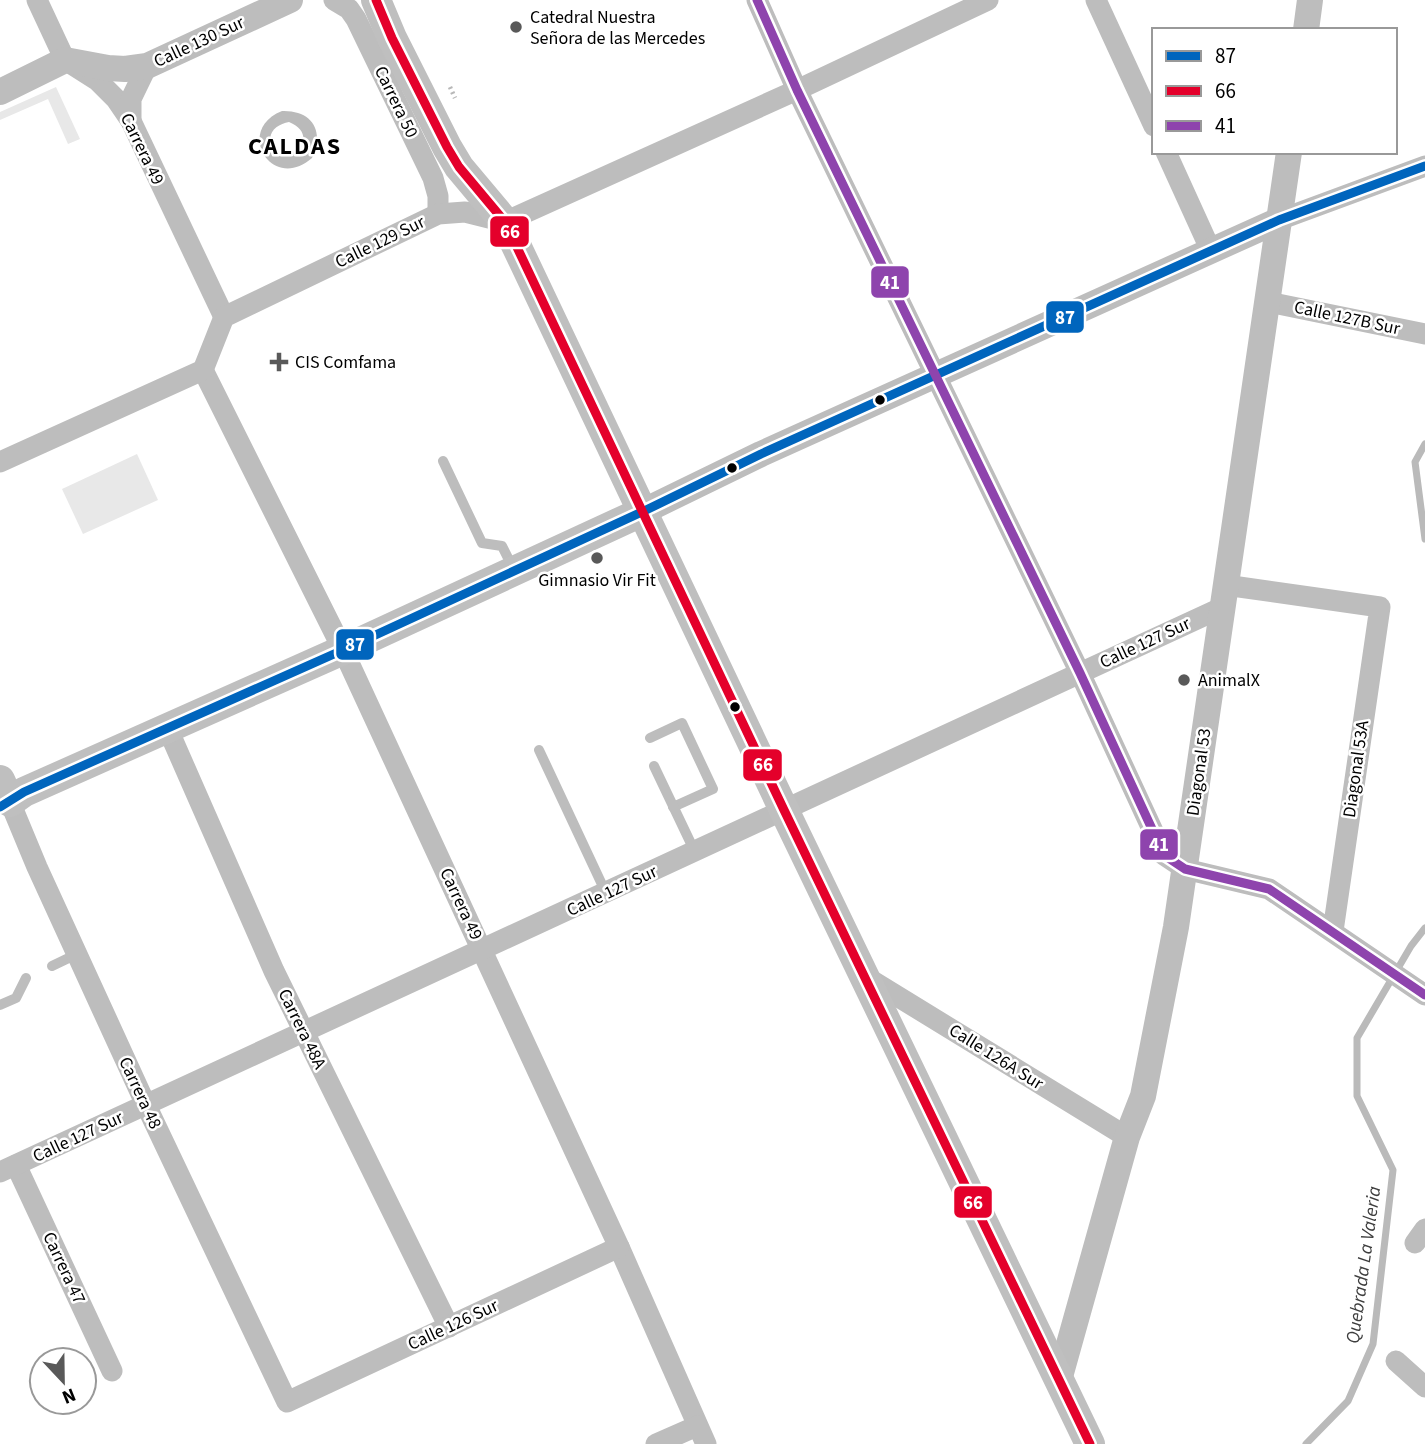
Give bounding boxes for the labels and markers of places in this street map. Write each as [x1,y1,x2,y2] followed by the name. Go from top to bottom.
[530,5,705,51] place label: Catedral Nuestra Señora de las Mercedes
[508,19,524,35] marker: Catedral Nuestra Señora de las Mercedes
[295,350,396,375] place label: CIS Comfama
[269,352,289,372] marker: CIS Comfama
[873,393,887,407] unlabelled marker
[725,461,739,475] unlabelled marker
[589,550,605,566] marker: Gimnasio Vir Fit
[538,568,656,593] place label: Gimnasio Vir Fit
[1198,668,1260,693] place label: AnimalX
[1176,672,1192,688] marker: AnimalX
[728,700,742,714] unlabelled marker

